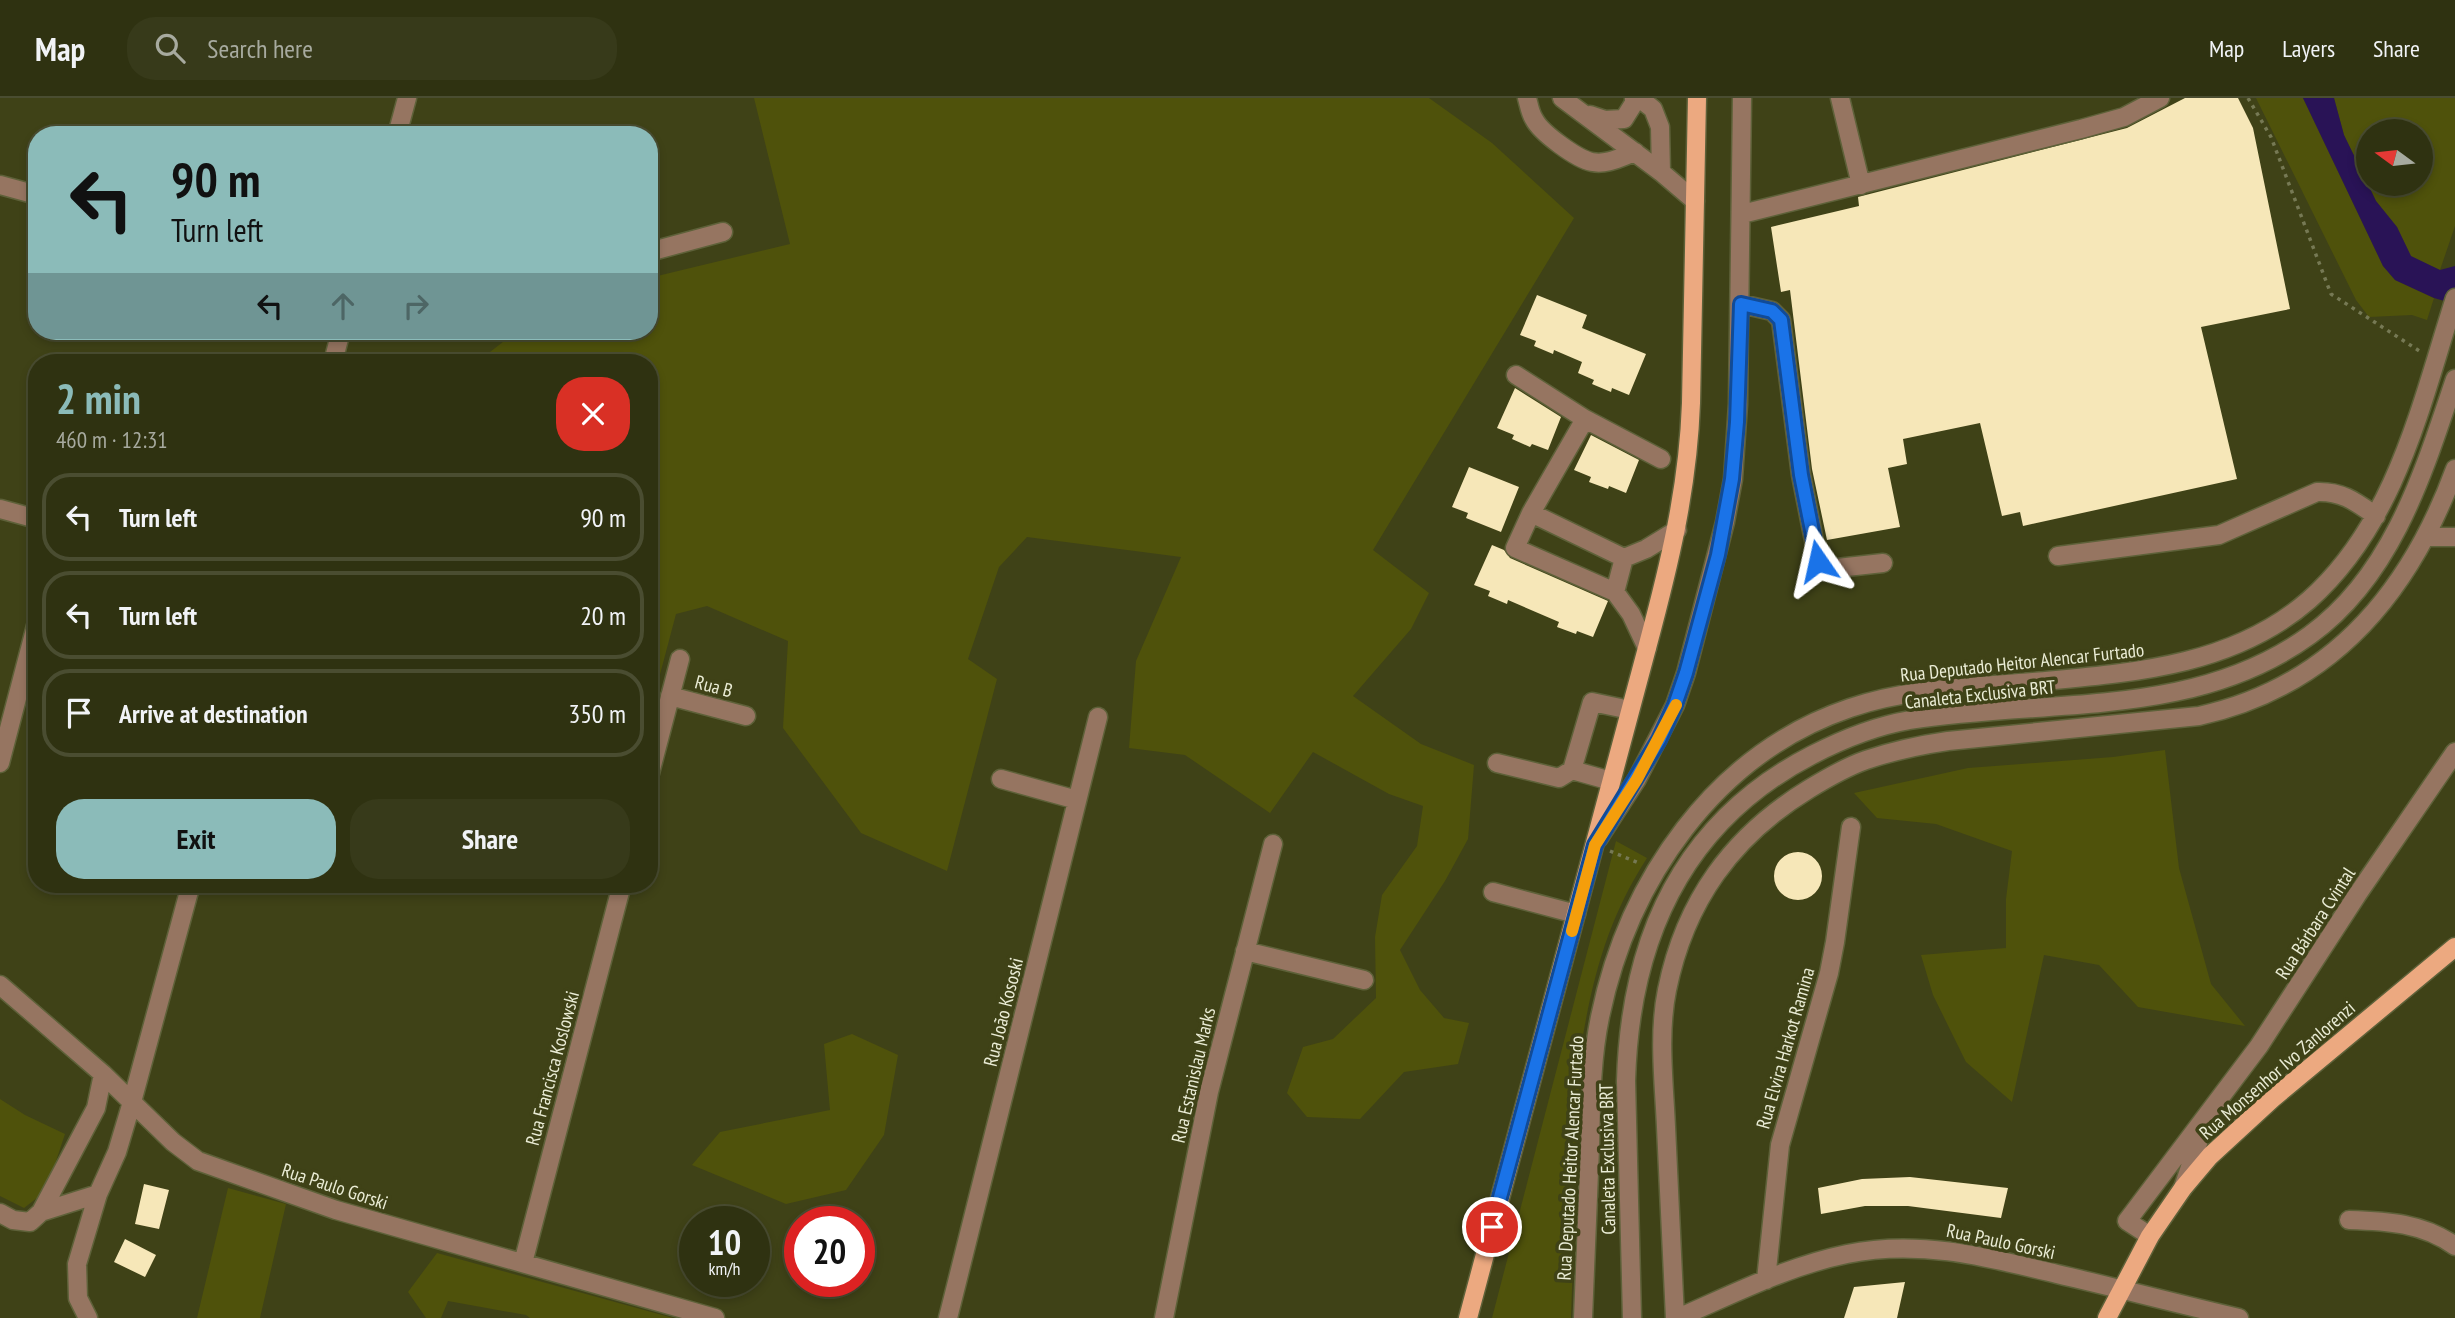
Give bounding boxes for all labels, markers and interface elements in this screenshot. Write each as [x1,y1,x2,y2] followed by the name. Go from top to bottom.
[127,17,617,80] search box
[35,27,85,70] text: Map
[151,29,189,67] icon: search
[207,32,313,65] text: Search here
[2209,33,2244,64] text: Map
[2282,33,2335,64] text: Layers
[2373,33,2420,64] text: Share
[2356,119,2432,196] north arrow
[2356,119,2433,196] map controls
[171,147,260,211] text: 90 m
[56,154,147,245] icon: left
[171,209,263,251] text: Turn left
[251,287,289,325] icon: left
[324,287,362,325] icon: ahead
[397,287,435,325] icon: right
[56,371,141,426] text: 2 min
[556,377,630,451] button: close
[56,425,168,454] text: 460 m · 12:31
[60,498,98,536] icon: left
[119,501,197,534] text: Turn left
[580,501,626,534] text: 90 m
[1781,524,1855,598] position arrow
[60,596,98,634] icon: left
[119,599,197,632] text: Turn left
[580,599,626,632] text: 20 m
[1899,637,2145,687] street label: Rua Deputado Heitor Alencar Furtado
[693,669,735,703] street label: Rua B
[1903,674,2057,714] street label: Canaleta Exclusiva BRT
[60,694,98,732] icon: arrive
[119,697,308,730] text: Arrive at destination
[568,697,626,730] text: 350 m
[56,799,336,879] button: Exit
[350,799,630,879] button: Share
[2270,862,2360,983] street label: Rua Bárbara Cvintal
[978,955,1028,1069] street label: Rua João Kososki
[1750,965,1820,1131] street label: Rua Elvira Harkot Ramina
[520,988,584,1148] street label: Rua Francisca Koslowski
[2194,996,2360,1144] street label: Rua Monsenhor Ivo Zanlorenzi
[1166,1005,1220,1145] street label: Rua Estanislau Marks
[1552,1035,1588,1281] street label: Rua Deputado Heitor Alencar Furtado
[1594,1083,1620,1235] street label: Canaleta Exclusiva BRT
[279,1158,391,1214] street label: Rua Paulo Gorski
[1462,1197,1522,1257] pin
[784,1206,875,1297] speed limit sign: 20
[1473,1208,1511,1246] icon: arrive
[1945,1218,2057,1264] street label: Rua Paulo Gorski
[708,1219,741,1265] text: 10
[709,1257,740,1280] text: km/h

